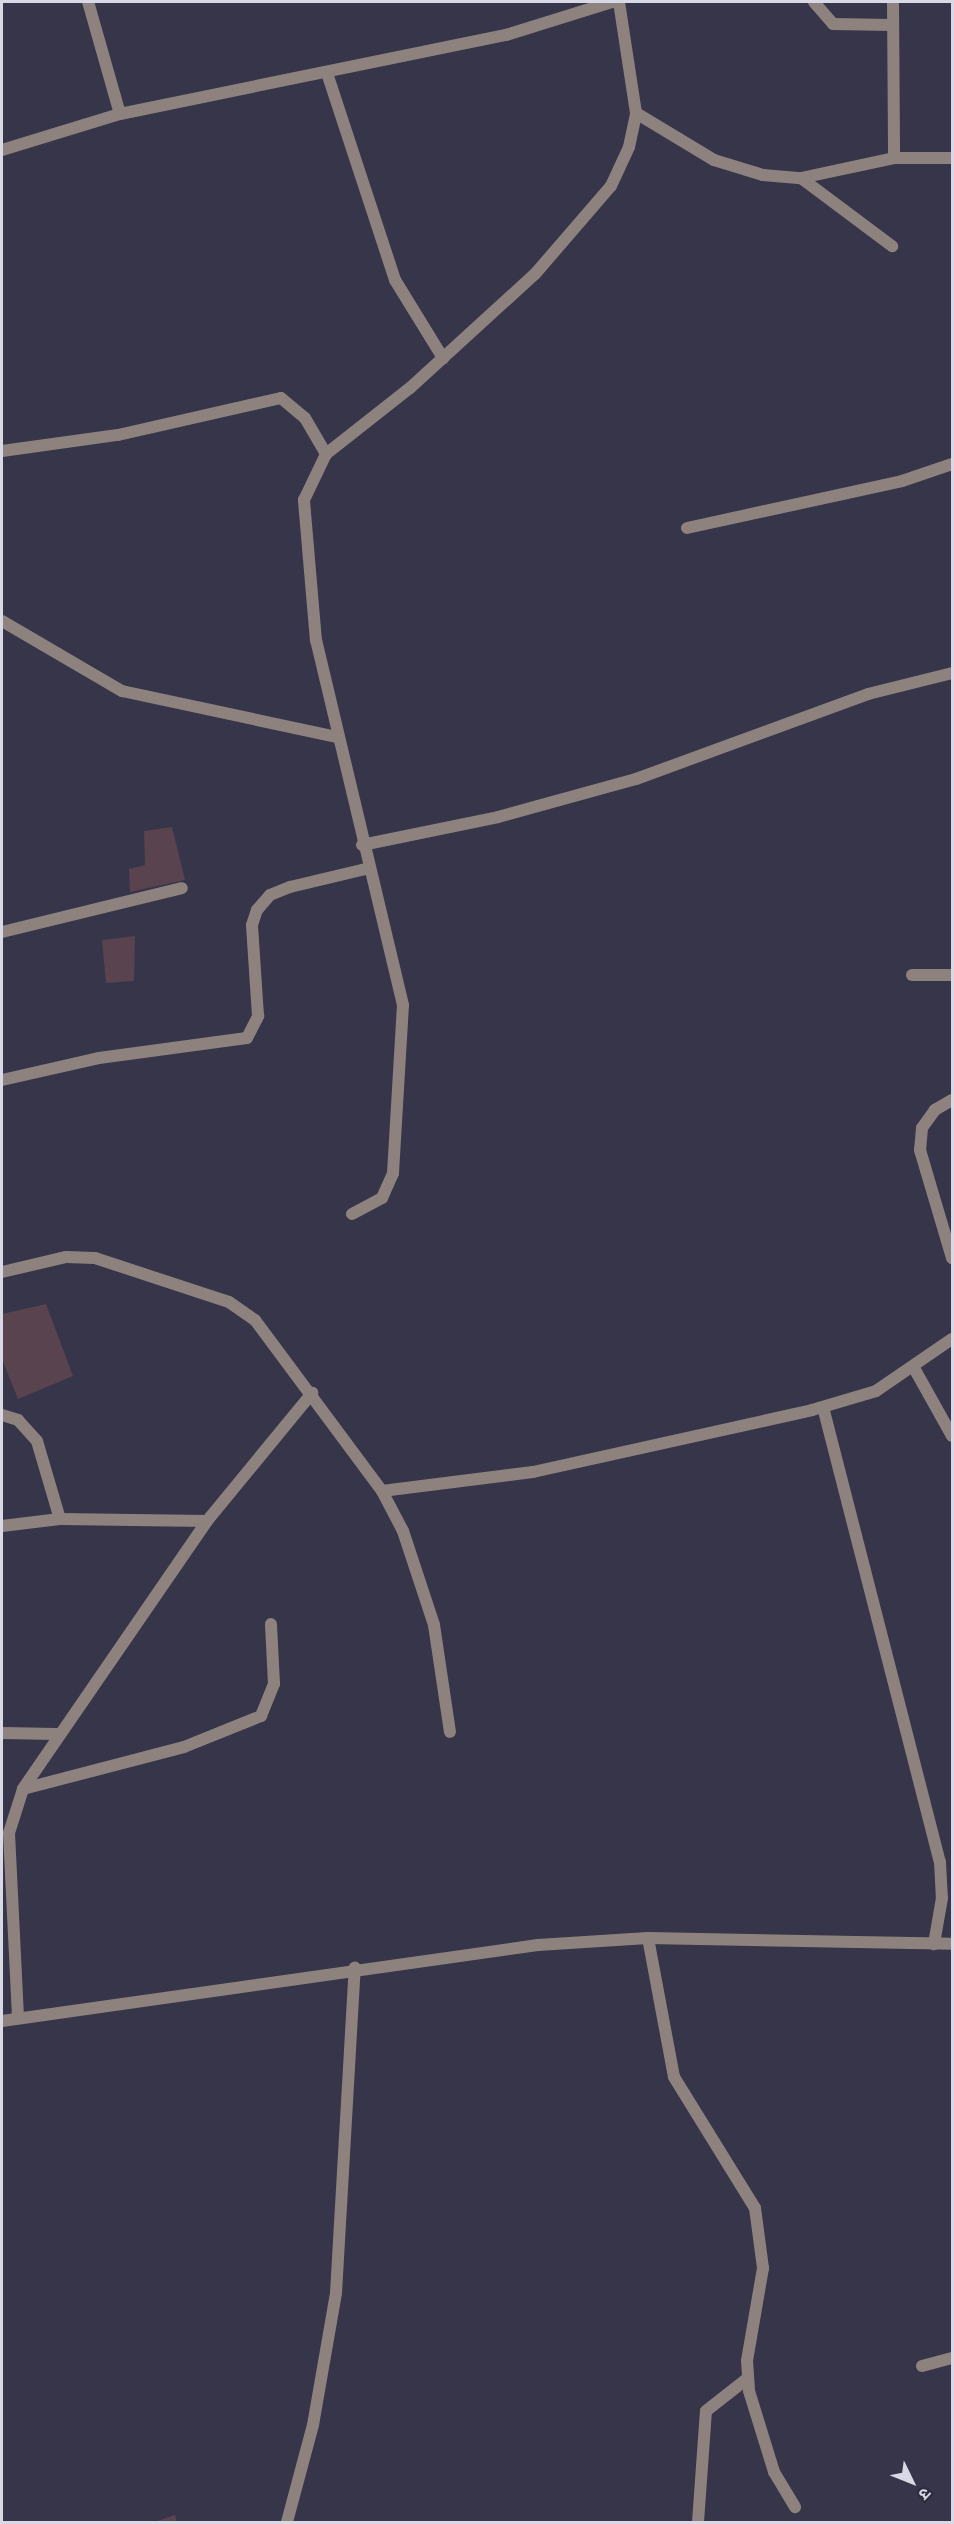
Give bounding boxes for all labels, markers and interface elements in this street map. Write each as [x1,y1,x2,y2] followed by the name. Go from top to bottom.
[882,2452,942,2512] north arrow
[915,2484,936,2505] text: उ

